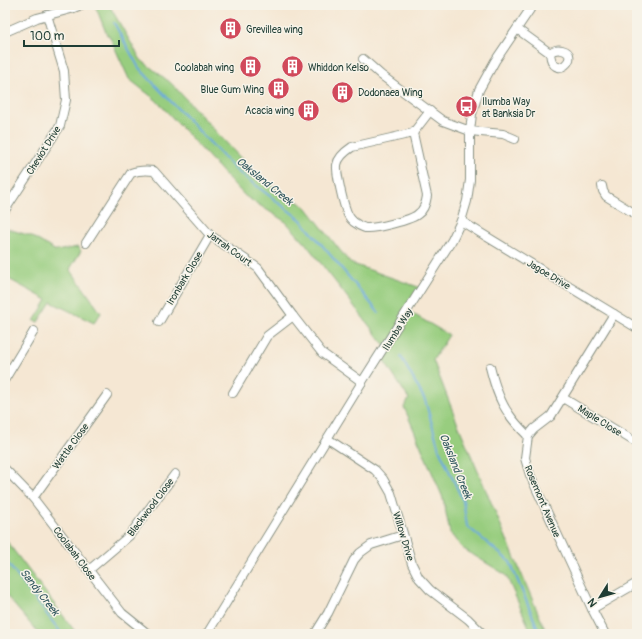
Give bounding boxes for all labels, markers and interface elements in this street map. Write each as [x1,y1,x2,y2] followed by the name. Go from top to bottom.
[217,16,243,42] building icon: Grevillea wing
[24,22,119,48] scale bar
[246,24,303,36] place label: Grevillea wing
[30,29,65,44] text: 100 m
[237,54,263,80] building icon: Coolabah wing
[280,54,306,80] building icon: Whiddon Kelso
[175,62,234,74] place label: Coolabah wing
[308,62,370,74] place label: Whiddon Kelso
[266,76,292,102] building icon: Blue Gum Wing
[329,79,355,105] building icon: Dodonaea Wing
[201,84,264,96] place label: Blue Gum Wing
[358,87,423,99] place label: Dodonaea Wing
[454,94,480,120] bus stop icon: Ilumba Way at Banksia Dr
[482,96,536,120] place label: Ilumba Way at Banksia Dr
[296,97,322,123] building icon: Acacia wing
[245,105,294,117] place label: Acacia wing
[24,124,64,177] street label: Cheviot Drive
[234,155,297,209] water label: Oaksland Creek
[205,229,255,270] street label: Jarrah Court
[164,250,205,307] street label: Ironbark Close
[525,257,572,292] street label: Jagoe Drive
[380,305,416,353] street label: Ilumba Way
[575,403,624,439] street label: Maple Close
[50,421,92,472] street label: Wattle Close
[437,432,475,502] water label: Oaksland Creek
[521,464,563,539] street label: Rosemont Avenue
[125,476,177,539] street label: Blackwood Close
[390,510,416,562] street label: Willow Drive
[50,525,98,583] street label: Coolabah Close
[17,566,63,619] water label: Sandy Creek
[580,577,620,617] north arrow
[585,595,600,610] text: N

